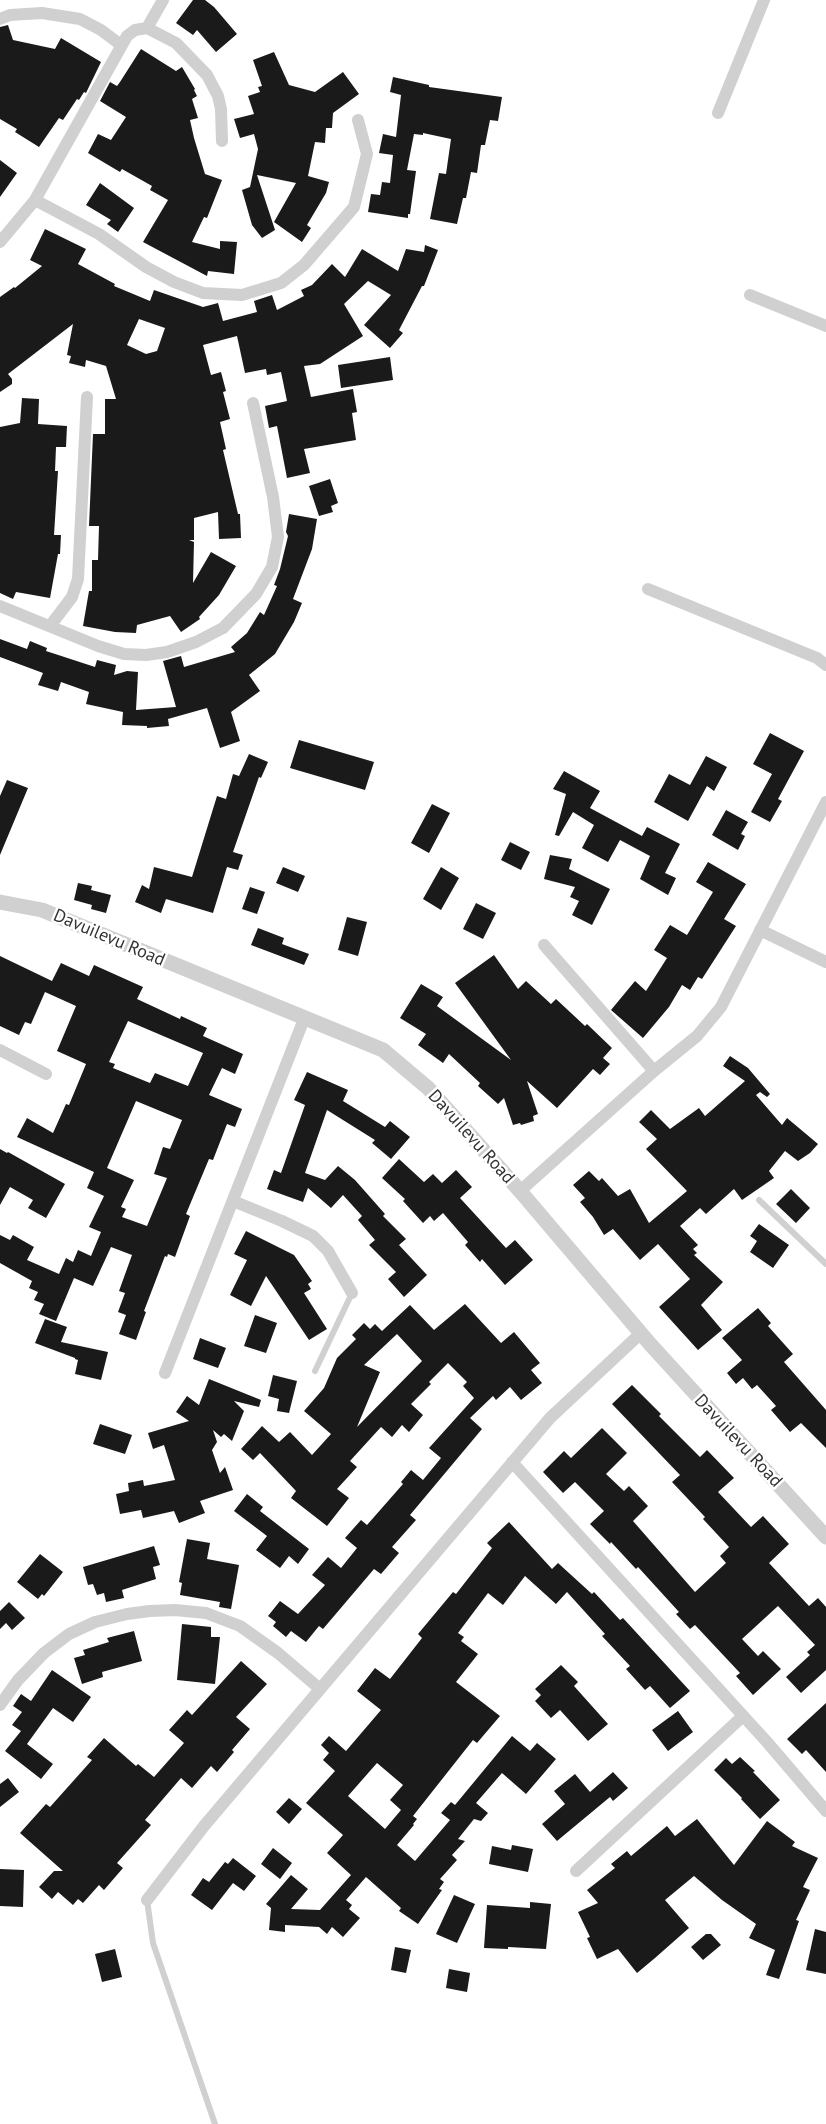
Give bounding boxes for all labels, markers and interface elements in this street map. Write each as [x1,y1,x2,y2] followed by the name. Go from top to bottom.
[50,905,168,971] street label: Davuilevu Road
[423,1085,519,1189] street label: Davuilevu Road
[689,1390,787,1492] street label: Davuilevu Road

